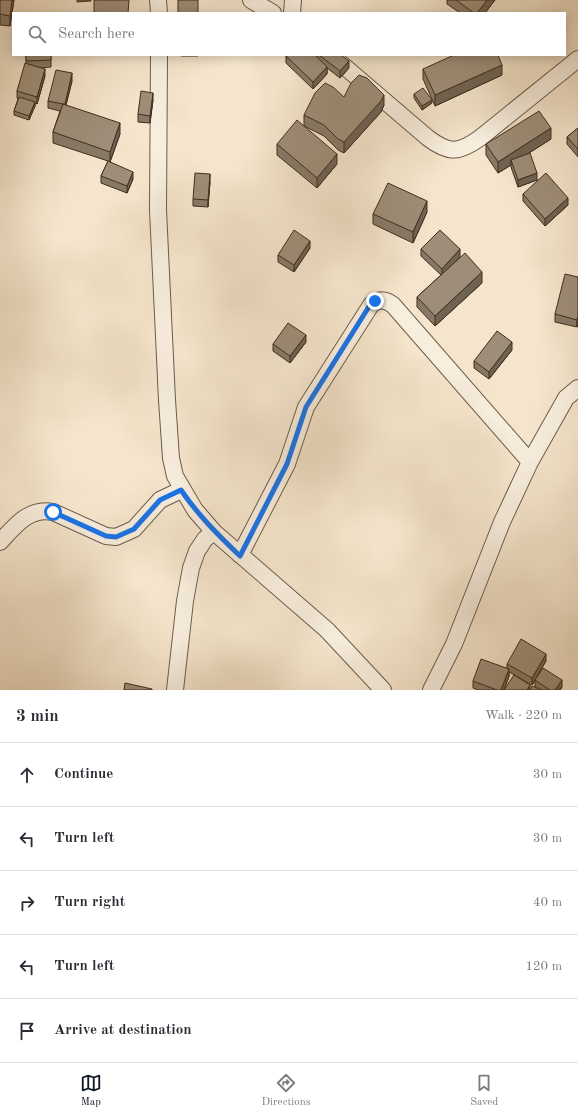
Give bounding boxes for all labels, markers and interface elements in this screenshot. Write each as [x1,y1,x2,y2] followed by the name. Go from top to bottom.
[12,12,566,56] search box
[26,23,48,45] icon: search
[58,27,135,42] text: Search here
[366,292,384,310] route end
[44,503,62,521] route start
[16,708,59,725] text: 3 min
[485,709,562,722] text: Walk · 220 m
[16,764,38,786] icon: ahead
[54,767,113,782] text: Continue
[533,768,562,781] text: 30 m
[16,828,38,850] icon: left
[54,831,114,846] text: Turn left
[533,832,562,845] text: 30 m
[16,892,38,914] icon: right
[54,895,125,910] text: Turn right
[533,896,562,909] text: 40 m
[16,956,38,978] icon: left
[54,959,114,974] text: Turn left
[525,960,562,973] text: 120 m
[16,1020,38,1042] icon: arrive
[54,1023,192,1038] text: Arrive at destination
[80,1072,102,1110] tab: Map
[262,1072,310,1110] tab: Directions
[470,1072,498,1110] tab: Saved

